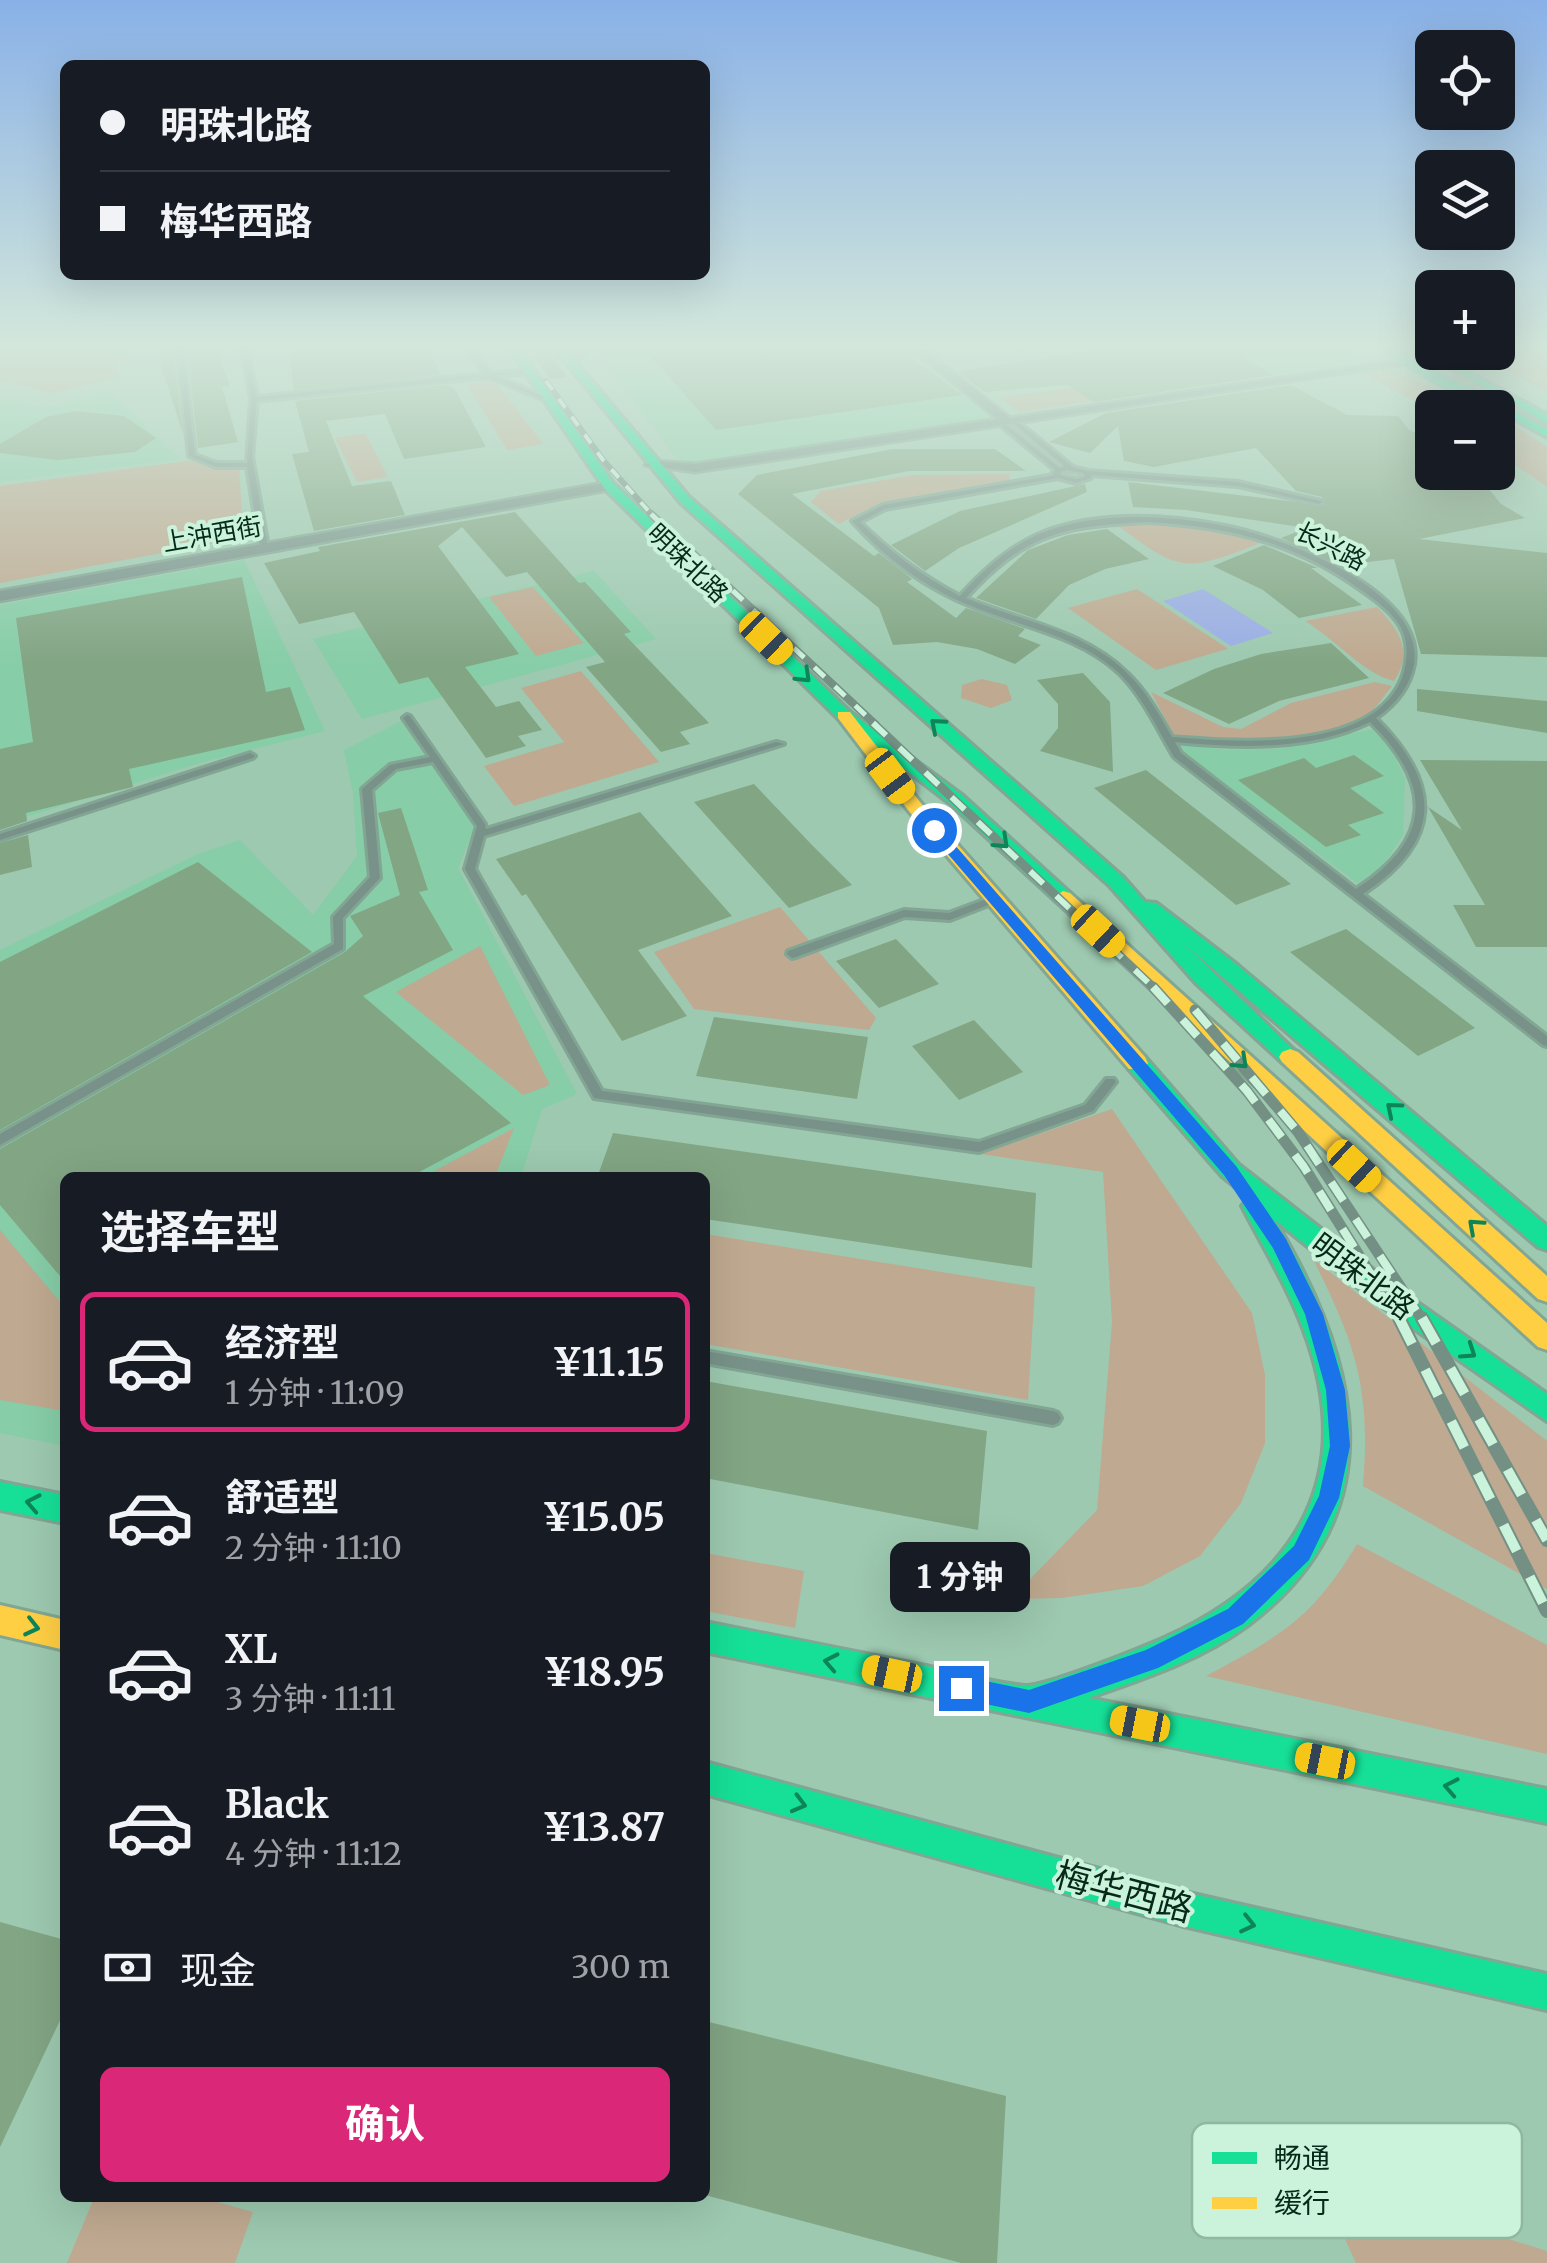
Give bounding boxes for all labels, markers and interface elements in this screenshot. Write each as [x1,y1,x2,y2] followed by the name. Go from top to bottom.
[1415,30,1515,490] map controls
[1415,30,1515,130] button: locate
[160,102,312,149] text: 明珠北路
[1415,150,1515,250] button: layers
[160,198,312,245] text: 梅华西路
[1415,270,1515,370] button: +
[1415,390,1515,490] button: −
[160,510,264,558] street label: 上沖西街
[1290,515,1372,577] street label: 长兴路
[641,517,735,609] street label: 明珠北路
[734,606,798,670] car
[793,664,811,682] one-way arrow
[930,719,948,737] one-way arrow
[860,743,920,809] car
[912,808,957,853] route start
[990,830,1008,848] one-way arrow
[1066,900,1130,962] car
[1229,1050,1248,1068] one-way arrow
[1386,1102,1405,1120] one-way arrow
[1322,1135,1386,1197] car
[100,1204,280,1260] text: 选择车型
[1468,1220,1487,1238] one-way arrow
[1304,1225,1422,1327] street label: 明珠北路
[105,1317,195,1407] icon: car
[225,1319,339,1366] text: 经济型
[552,1339,665,1386] text: ¥11.15
[1457,1340,1476,1358] one-way arrow
[225,1373,405,1413] text: 1 分钟 · 11:09
[105,1472,195,1562] icon: car
[225,1474,339,1521] text: 舒适型
[24,1493,41,1514] one-way arrow
[542,1494,665,1541] text: ¥15.05
[225,1528,402,1568] text: 2 分钟 · 11:10
[891,1543,1031,1613] callout: 1 分钟
[917,1557,1003,1597] text: 1 分钟
[24,1616,41,1637] one-way arrow
[225,1626,277,1673] text: XL
[105,1627,195,1717] icon: car
[543,1649,665,1696] text: ¥18.95
[823,1652,840,1673] one-way arrow
[860,1653,924,1695] car
[939,1666,984,1711] route end
[225,1679,396,1719] text: 3 分钟 · 11:11
[1108,1704,1172,1744] car
[1293,1741,1357,1781] car
[1443,1777,1460,1798] one-way arrow
[225,1781,329,1828] text: Black
[105,1782,195,1872] icon: car
[790,1792,807,1813] one-way arrow
[543,1804,665,1851] text: ¥13.87
[225,1834,402,1874] text: 4 分钟 · 11:12
[1051,1853,1197,1931] street label: 梅华西路
[1239,1912,1256,1933] one-way arrow
[100,1940,155,1995] icon: cash
[180,1947,256,1994] text: 现金
[571,1947,670,1987] text: 300 m
[100,2067,670,2182] button: 确认
[1192,2123,1522,2238] legend
[1274,2140,1330,2176] text: 畅通
[1274,2185,1330,2221] text: 缓行

